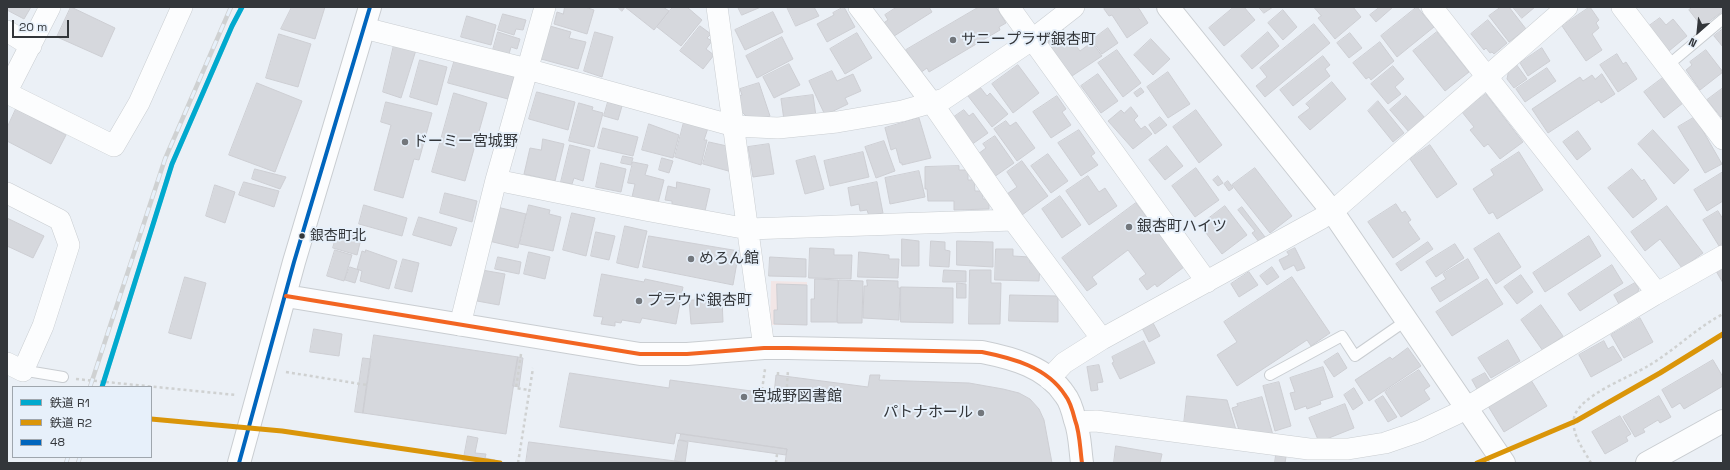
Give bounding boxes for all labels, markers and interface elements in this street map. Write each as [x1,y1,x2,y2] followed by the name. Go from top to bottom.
[14,12,71,38] scale bar
[1678,12,1718,52] north arrow
[19,19,47,35] text: 20 m
[961,31,1096,49] place label: サニープラザ銀杏町
[948,35,958,45] marker: サニープラザ銀杏町
[1686,35,1699,51] text: N
[413,133,518,151] place label: ドーミー宮城野
[400,137,410,147] marker: ドーミー宮城野
[1137,218,1227,236] place label: 銀杏町ハイツ
[1124,222,1134,232] marker: 銀杏町ハイツ
[310,228,366,244] place label: 銀杏町北
[297,231,307,241] marker: 銀杏町北
[699,250,759,268] place label: めろん館
[686,254,696,264] marker: めろん館
[647,292,752,310] place label: プラウド銀杏町
[634,296,644,306] marker: プラウド銀杏町
[12,386,152,458] legend
[752,388,842,406] place label: 宮城野図書館
[739,392,749,402] marker: 宮城野図書館
[50,395,90,411] text: 鉄道 R1
[883,404,973,422] place label: パトナホール
[976,408,986,418] marker: パトナホール
[50,415,92,431] text: 鉄道 R2
[50,434,65,450] text: 48

